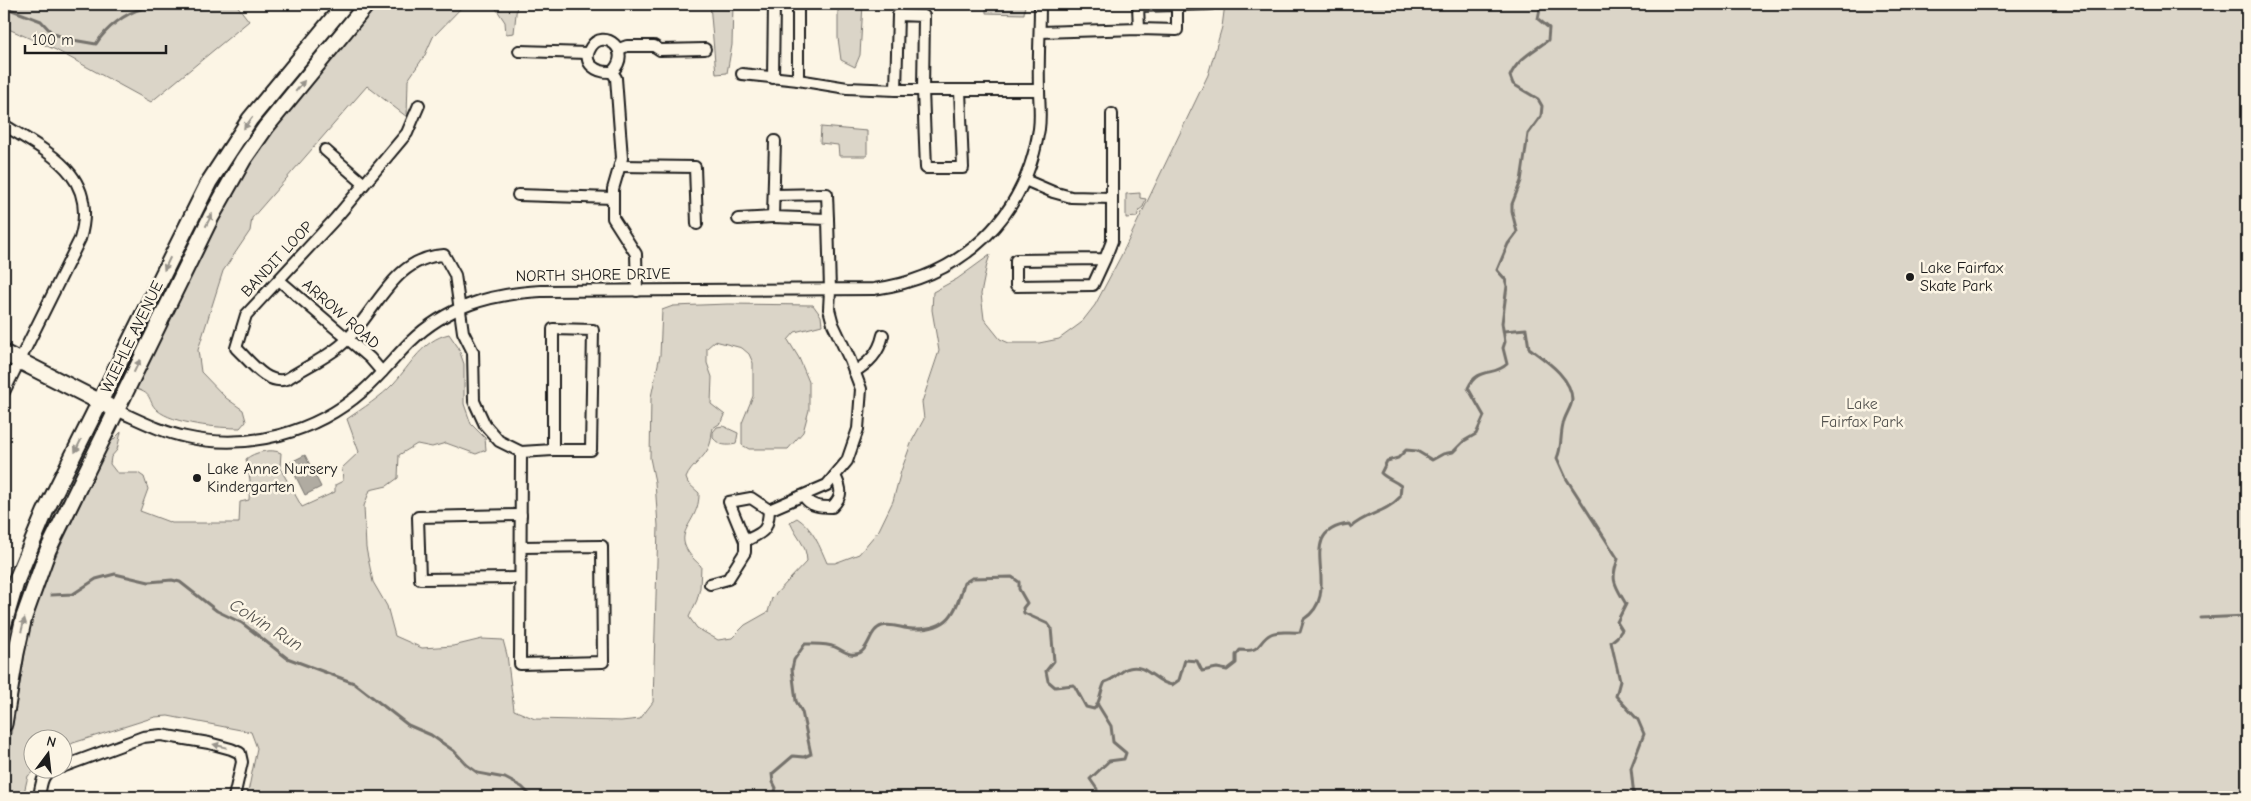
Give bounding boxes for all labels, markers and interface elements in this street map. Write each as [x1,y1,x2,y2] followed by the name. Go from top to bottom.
[25,22,166,54] scale bar
[32,31,74,49] text: 100 m
[294,80,305,93] one-way arrow
[242,116,253,129] one-way arrow
[205,213,213,228] one-way arrow
[238,218,316,300] street label: BANDIT LOOP
[163,257,171,271] one-way arrow
[1920,259,2004,295] place label: Lake Fairfax Skate Park
[515,265,671,285] street label: NORTH SHORE DRIVE
[1904,271,1916,283] marker: Lake Fairfax Skate Park
[299,275,383,353] street label: ARROW ROAD
[97,278,167,396] street label: WIEHLE AVENUE
[133,359,141,373] one-way arrow
[1821,395,1904,431] park label: Lake Fairfax Park
[74,439,82,453] one-way arrow
[207,460,338,496] place label: Lake Anne Nursery Kindergarten
[191,472,203,484] marker: Lake Anne Nursery Kindergarten
[226,594,306,656] water label: Colvin Run
[19,617,27,632] one-way arrow
[22,728,72,778] north arrow
[45,733,58,751] text: N
[213,742,228,750] one-way arrow

